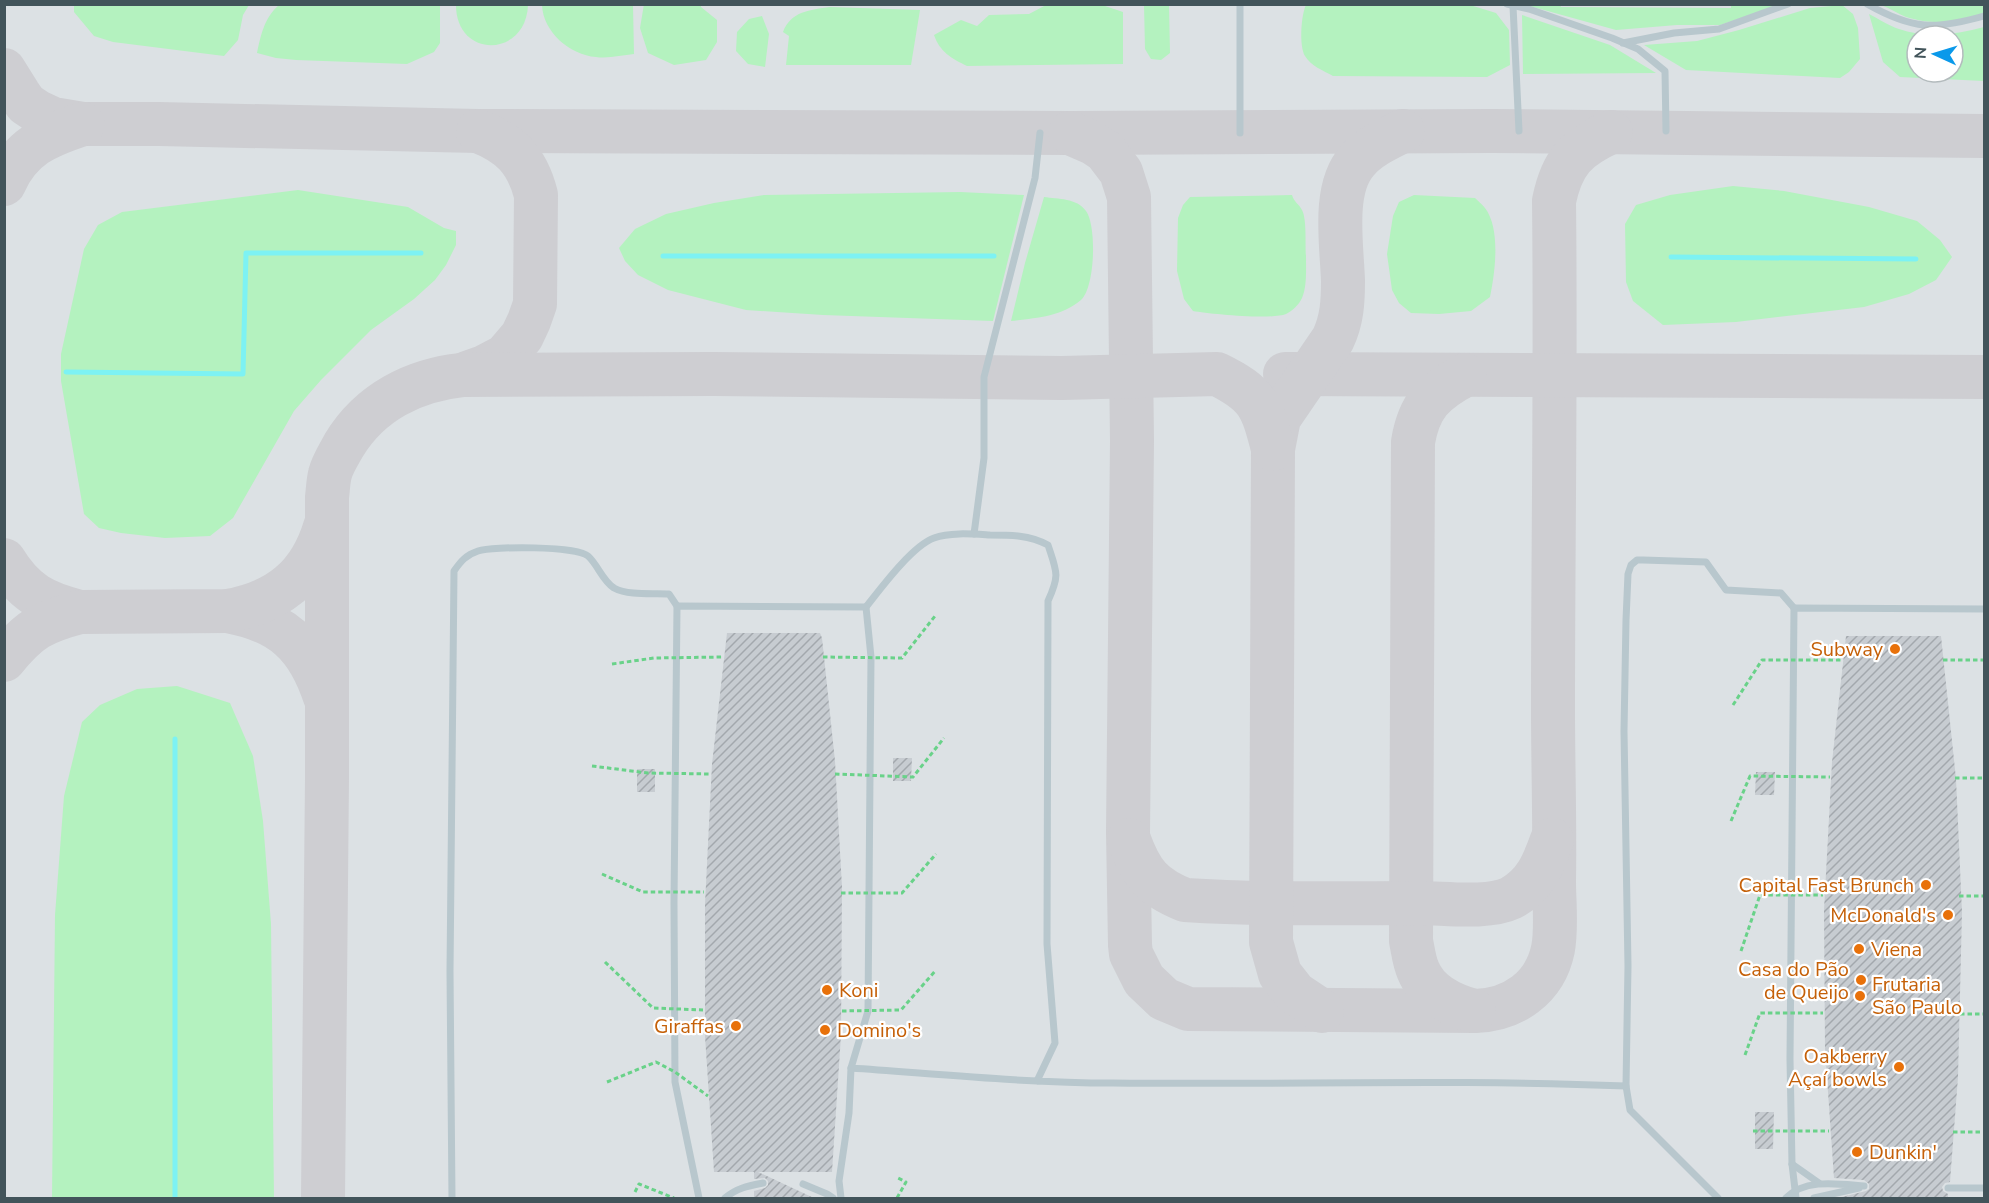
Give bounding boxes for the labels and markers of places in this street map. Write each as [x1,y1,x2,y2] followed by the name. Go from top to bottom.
[1811,636,1884,663] place label: Subway
[1888,642,1902,656] marker: Subway
[1739,872,1914,899] place label: Capital Fast Brunch
[1919,878,1933,892] marker: Capital Fast Brunch
[1830,902,1936,929] place label: McDonald's
[1941,908,1955,922] marker: McDonald's
[1870,936,1922,963] place label: Viena
[1852,942,1866,956] marker: Viena
[1738,956,1849,1006] place label: Casa do Pão de Queijo
[1872,971,1962,1021] place label: Frutaria São Paulo
[1854,973,1868,987] marker: Casa do Pão de Queijo
[839,977,878,1004] place label: Koni
[820,983,834,997] marker: Koni
[1853,989,1867,1003] marker: Frutaria São Paulo
[654,1013,724,1040] place label: Giraffas
[837,1017,921,1044] place label: Domino's
[729,1019,743,1033] marker: Giraffas
[818,1023,832,1037] marker: Domino's
[1788,1043,1888,1093] place label: Oakberry Açaí bowls
[1892,1060,1906,1074] marker: Oakberry Açaí bowls
[1869,1139,1937,1166] place label: Dunkin'
[1850,1145,1864,1159] marker: Dunkin'

